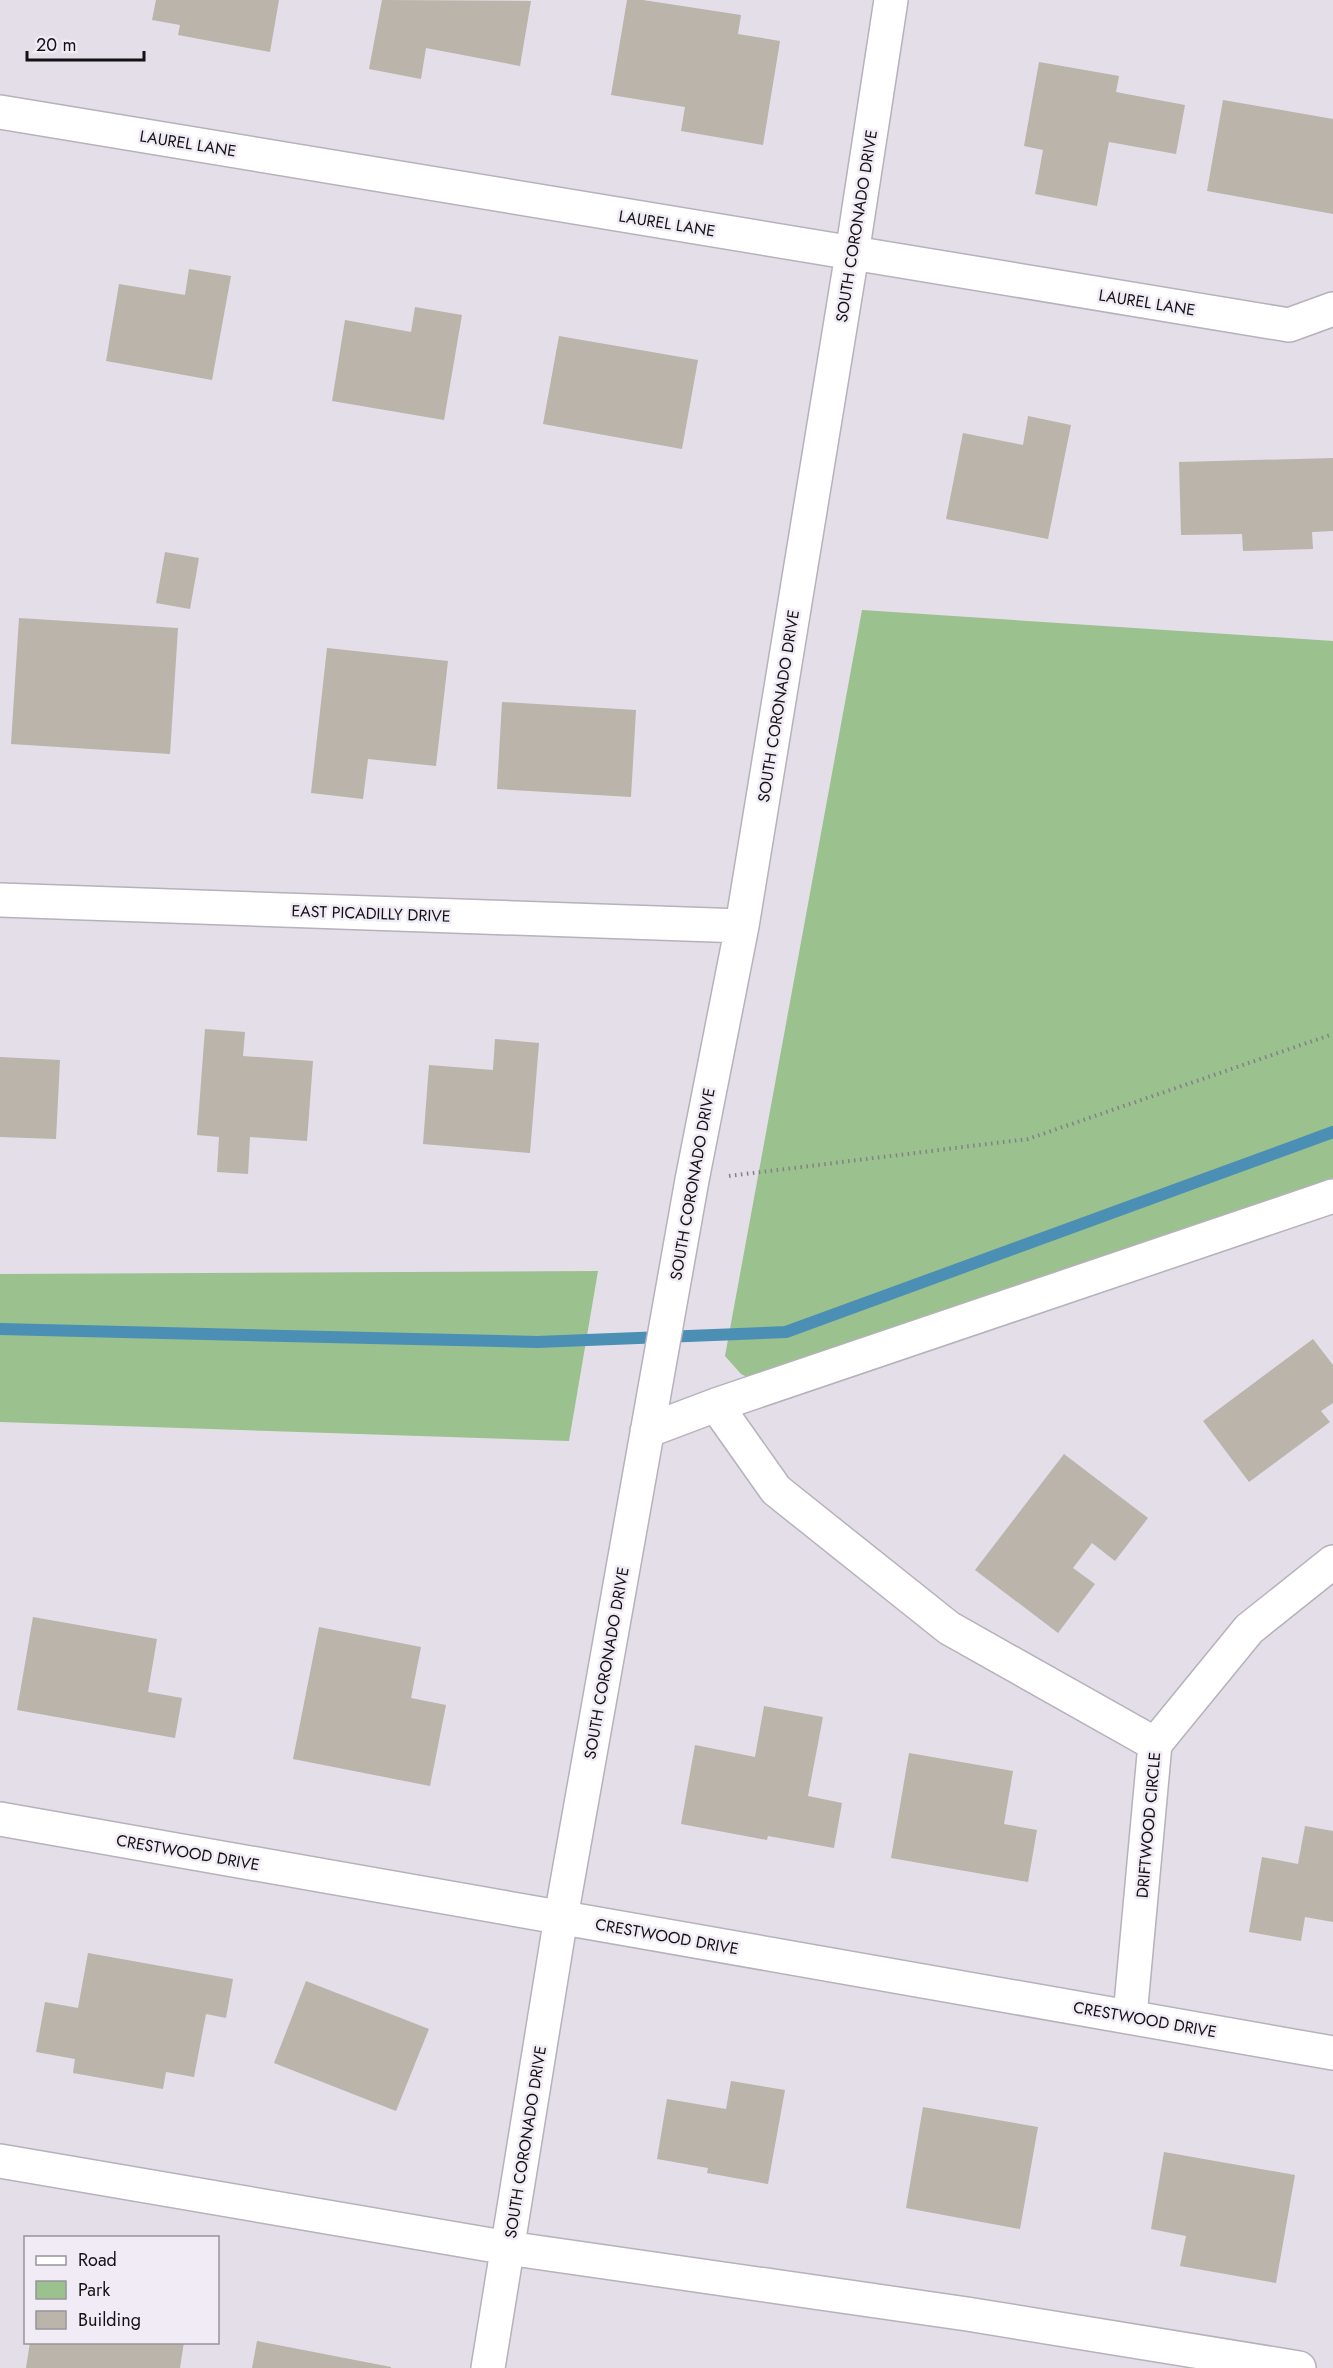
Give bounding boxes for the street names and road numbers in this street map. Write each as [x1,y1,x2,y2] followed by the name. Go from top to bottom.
[138,125,238,162] street label: LAUREL LANE
[830,128,883,324] street label: SOUTH CORONADO DRIVE
[617,205,717,242] street label: LAUREL LANE
[1097,284,1197,321] street label: LAUREL LANE
[752,608,805,804] street label: SOUTH CORONADO DRIVE
[291,899,451,928] street label: EAST PICADILLY DRIVE
[664,1086,721,1282] street label: SOUTH CORONADO DRIVE
[578,1565,635,1761] street label: SOUTH CORONADO DRIVE
[1131,1751,1166,1899] street label: DRIFTWOOD CIRCLE
[114,1829,261,1876] street label: CRESTWOOD DRIVE
[593,1913,740,1960] street label: CRESTWOOD DRIVE
[1071,1996,1218,2043] street label: CRESTWOOD DRIVE
[499,2044,552,2240] street label: SOUTH CORONADO DRIVE

